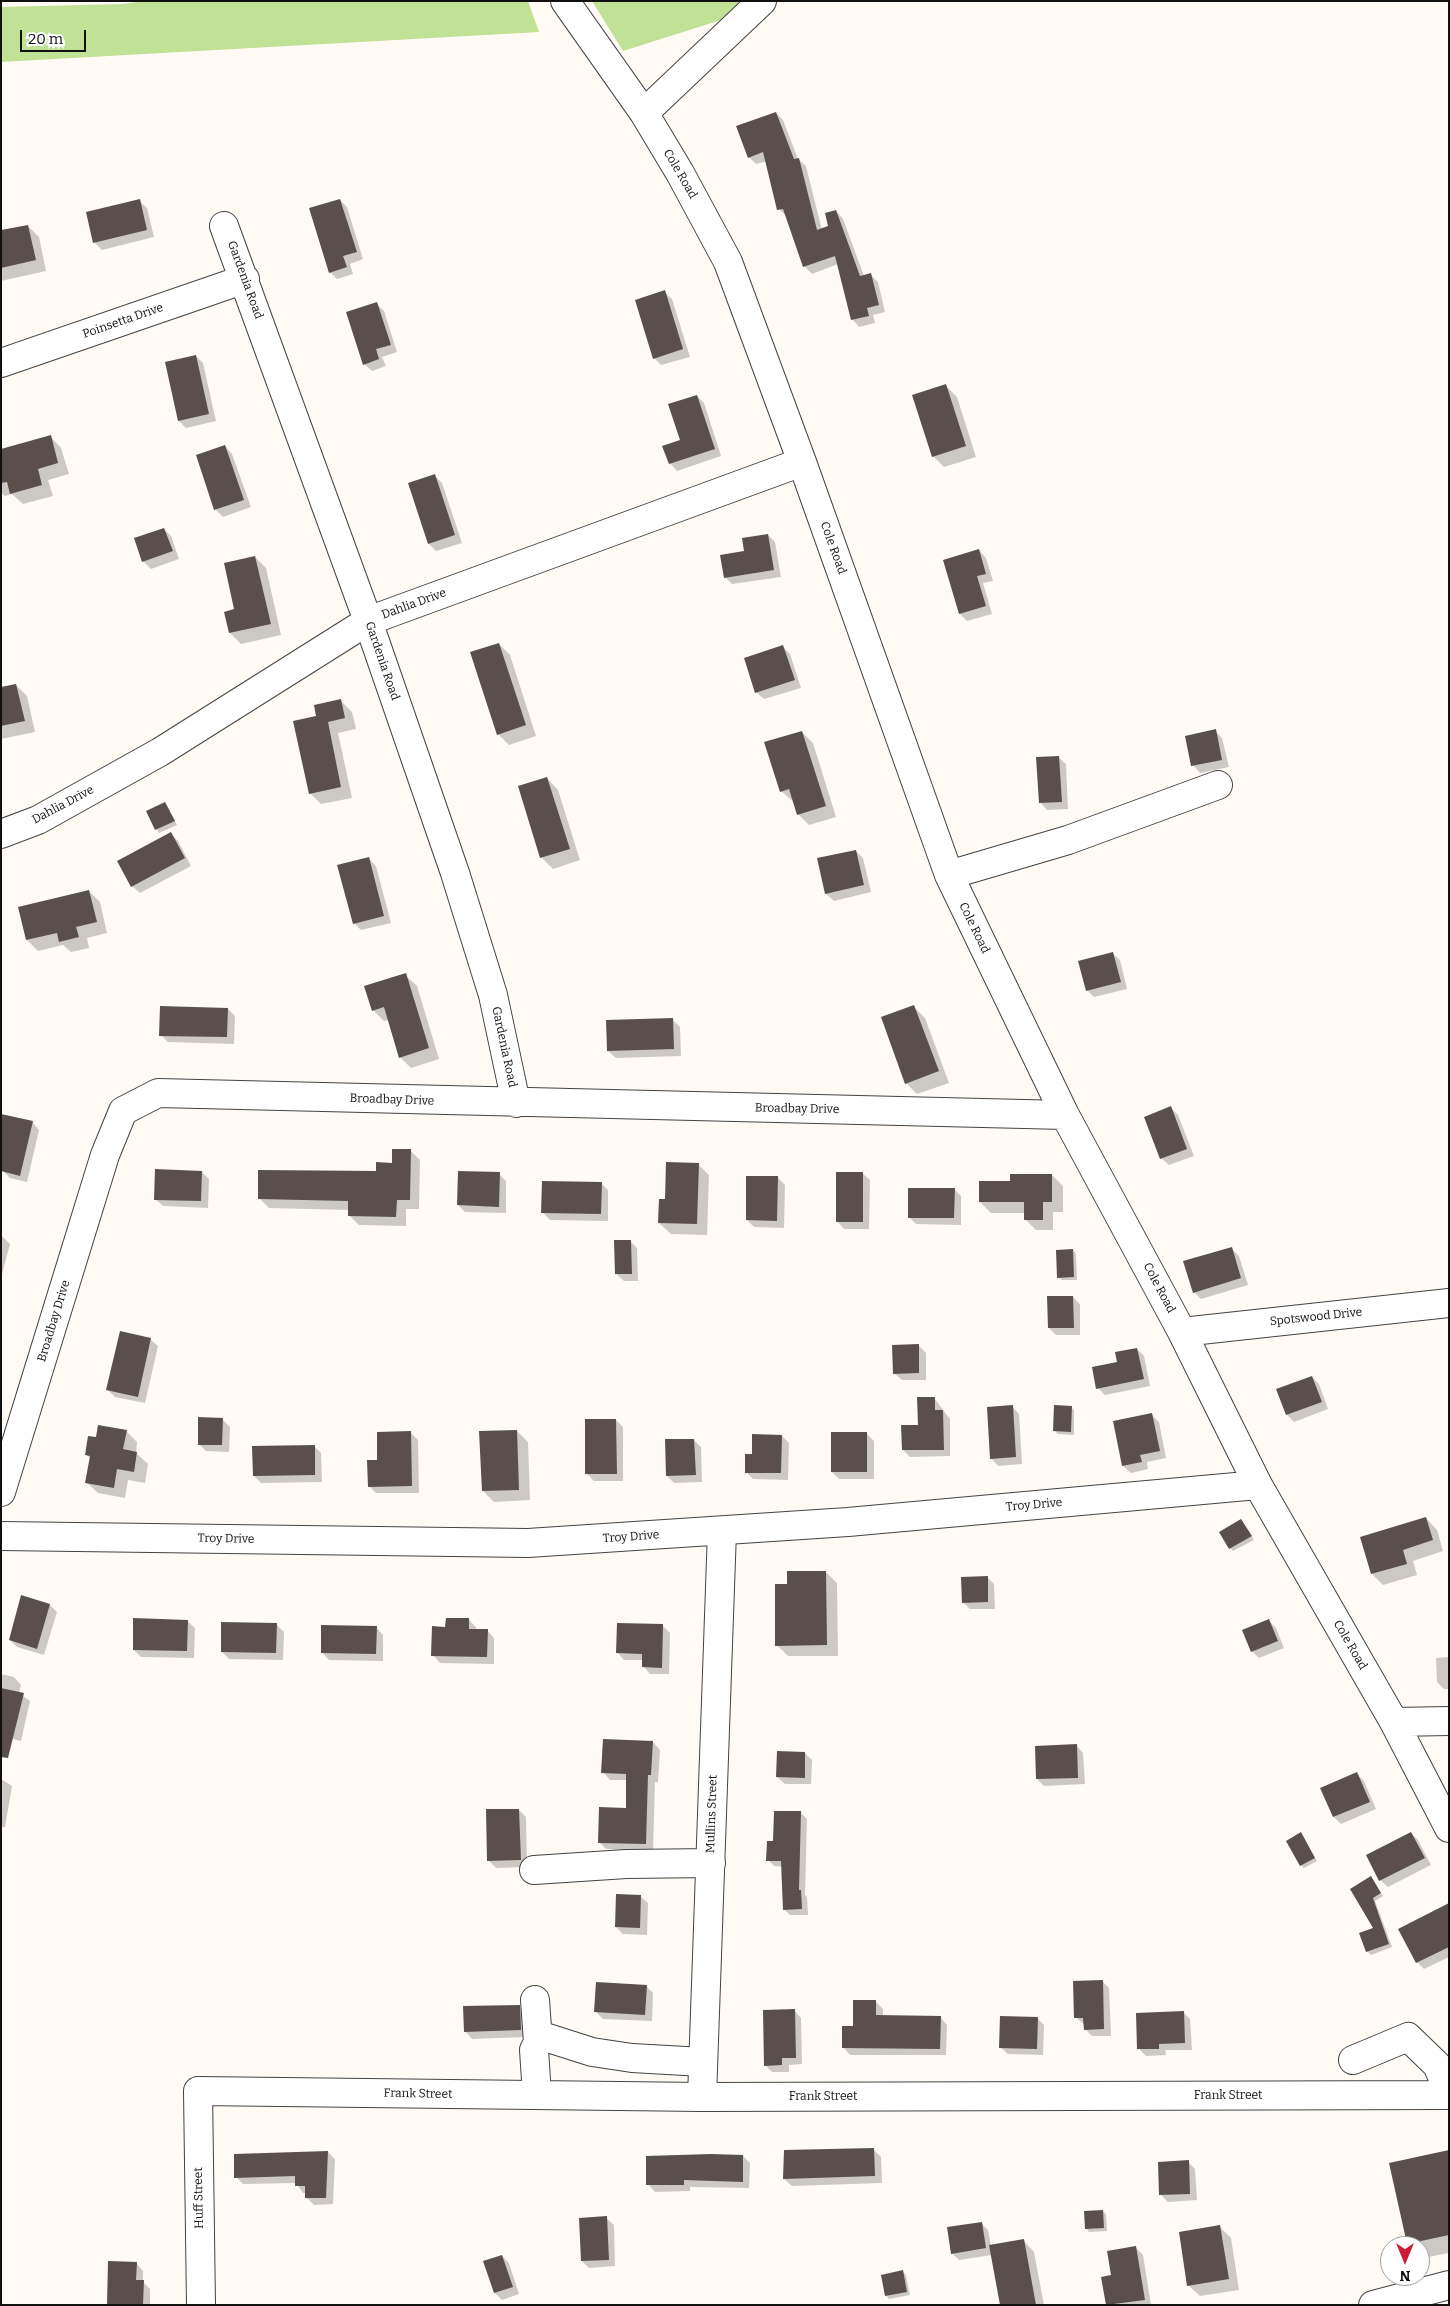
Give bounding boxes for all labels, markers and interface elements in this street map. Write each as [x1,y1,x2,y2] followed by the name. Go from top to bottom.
[22,20,89,52] scale bar
[28,30,63,48] text: 20 m
[660,147,700,201] street label: Cole Road
[224,239,266,321] street label: Gardenia Road
[81,300,165,342] street label: Poinsetta Drive
[817,520,849,576] street label: Cole Road
[380,586,448,622] street label: Dahlia Drive
[362,620,402,702] street label: Gardenia Road
[30,783,96,827] street label: Dahlia Drive
[955,900,993,956] street label: Cole Road
[488,1005,520,1089] street label: Gardenia Road
[349,1091,435,1109] street label: Broadbay Drive
[755,1101,839,1117] street label: Broadbay Drive
[1140,1260,1178,1316] street label: Cole Road
[35,1278,73,1364] street label: Broadbay Drive
[1269,1305,1363,1329] street label: Spotswood Drive
[1005,1495,1063,1515] street label: Troy Drive
[602,1528,660,1546] street label: Troy Drive
[198,1531,254,1547] street label: Troy Drive
[1330,1618,1370,1672] street label: Cole Road
[703,1775,721,1853] street label: Mullins Street
[384,2086,452,2102] street label: Frank Street
[1194,2089,1262,2103] street label: Frank Street
[789,2090,857,2104] street label: Frank Street
[191,2167,207,2229] street label: Huff Street
[1380,2236,1430,2286] north arrow
[1400,2267,1410,2284] text: N

